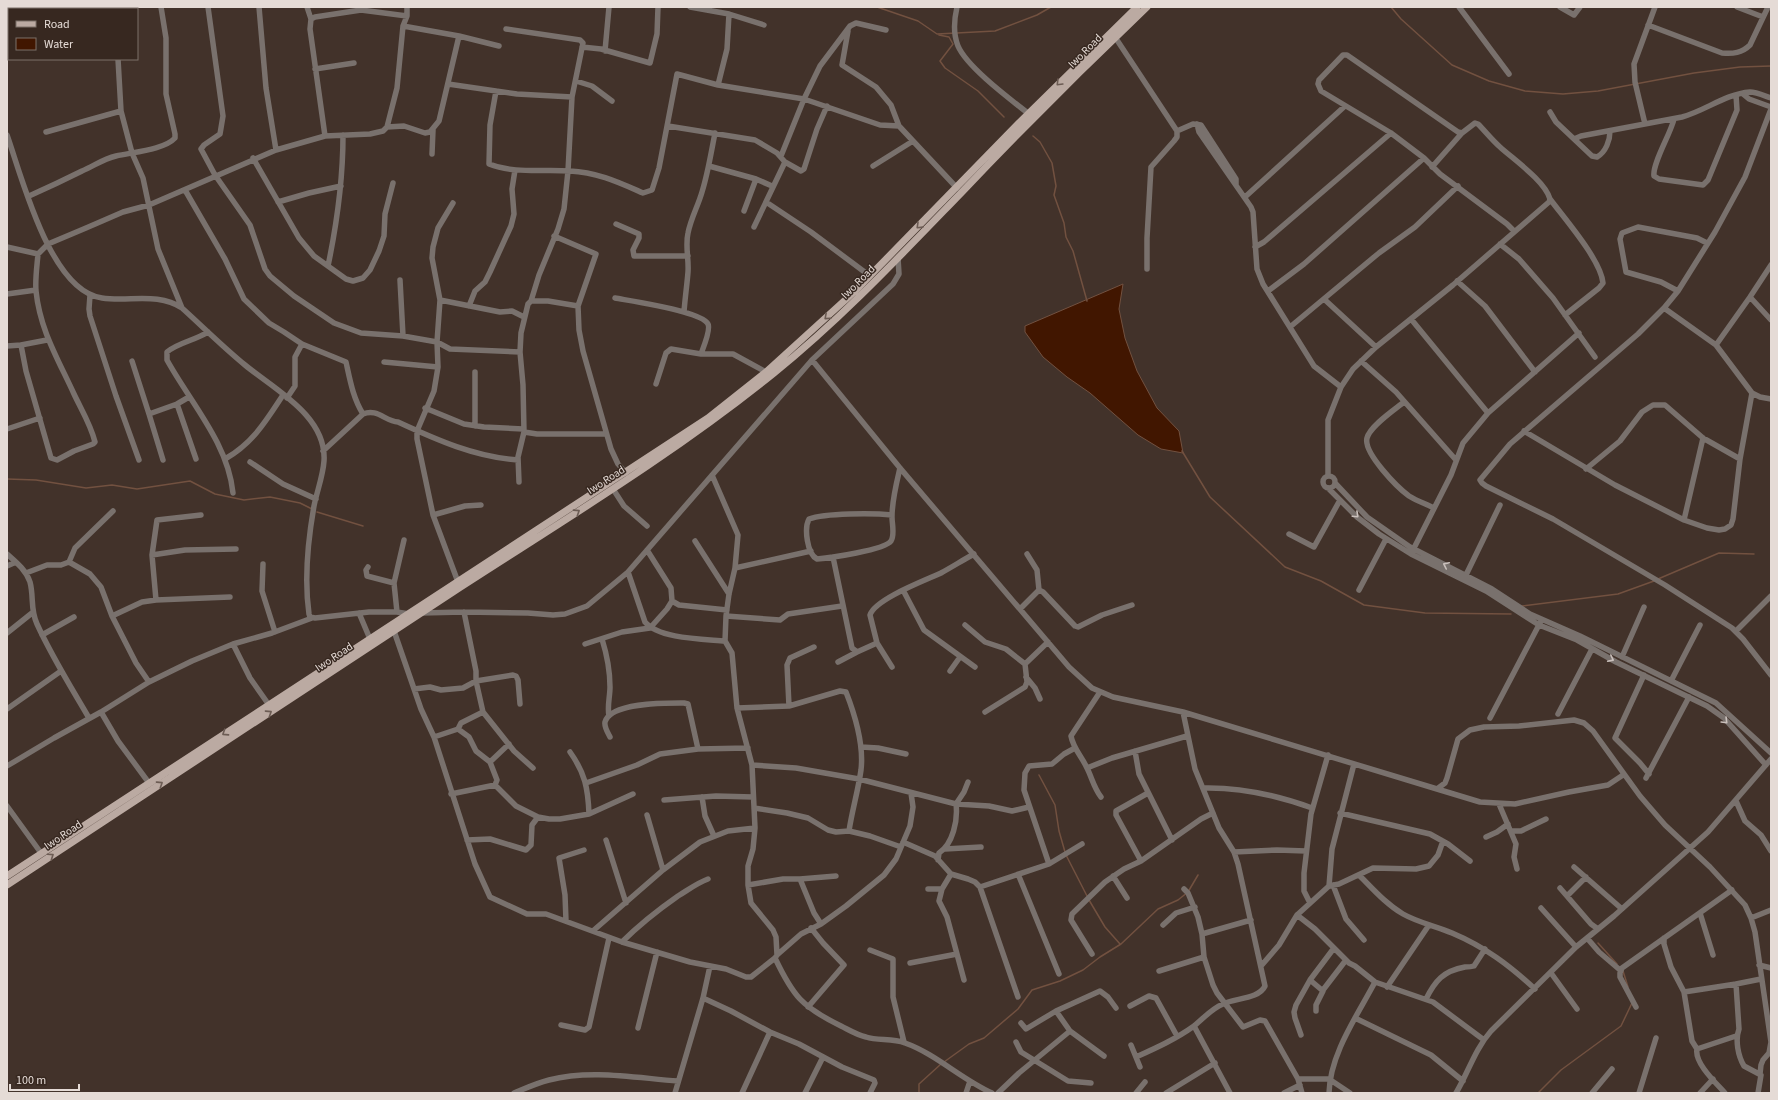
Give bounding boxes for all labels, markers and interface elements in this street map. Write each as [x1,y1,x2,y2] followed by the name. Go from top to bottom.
[8,8,138,60] legend
[44,16,70,33] text: Road
[1065,31,1105,71] street label: Iwo Road
[44,36,74,53] text: Water
[1056,78,1064,86] one-way arrow
[916,221,924,229] one-way arrow
[838,262,878,302] street label: Iwo Road
[824,313,831,320] one-way arrow
[584,462,628,498] street label: Iwo Road
[573,509,580,517] one-way arrow
[1351,510,1359,518] one-way arrow
[1443,563,1451,570] one-way arrow
[312,639,356,675] street label: Iwo Road
[1607,654,1615,662] one-way arrow
[265,711,272,718] one-way arrow
[1720,716,1728,724] one-way arrow
[222,728,229,736] one-way arrow
[156,781,163,789] one-way arrow
[41,817,85,853] street label: Iwo Road
[47,853,54,861] one-way arrow
[10,1066,79,1092] scale bar
[16,1072,46,1089] text: 100 m

